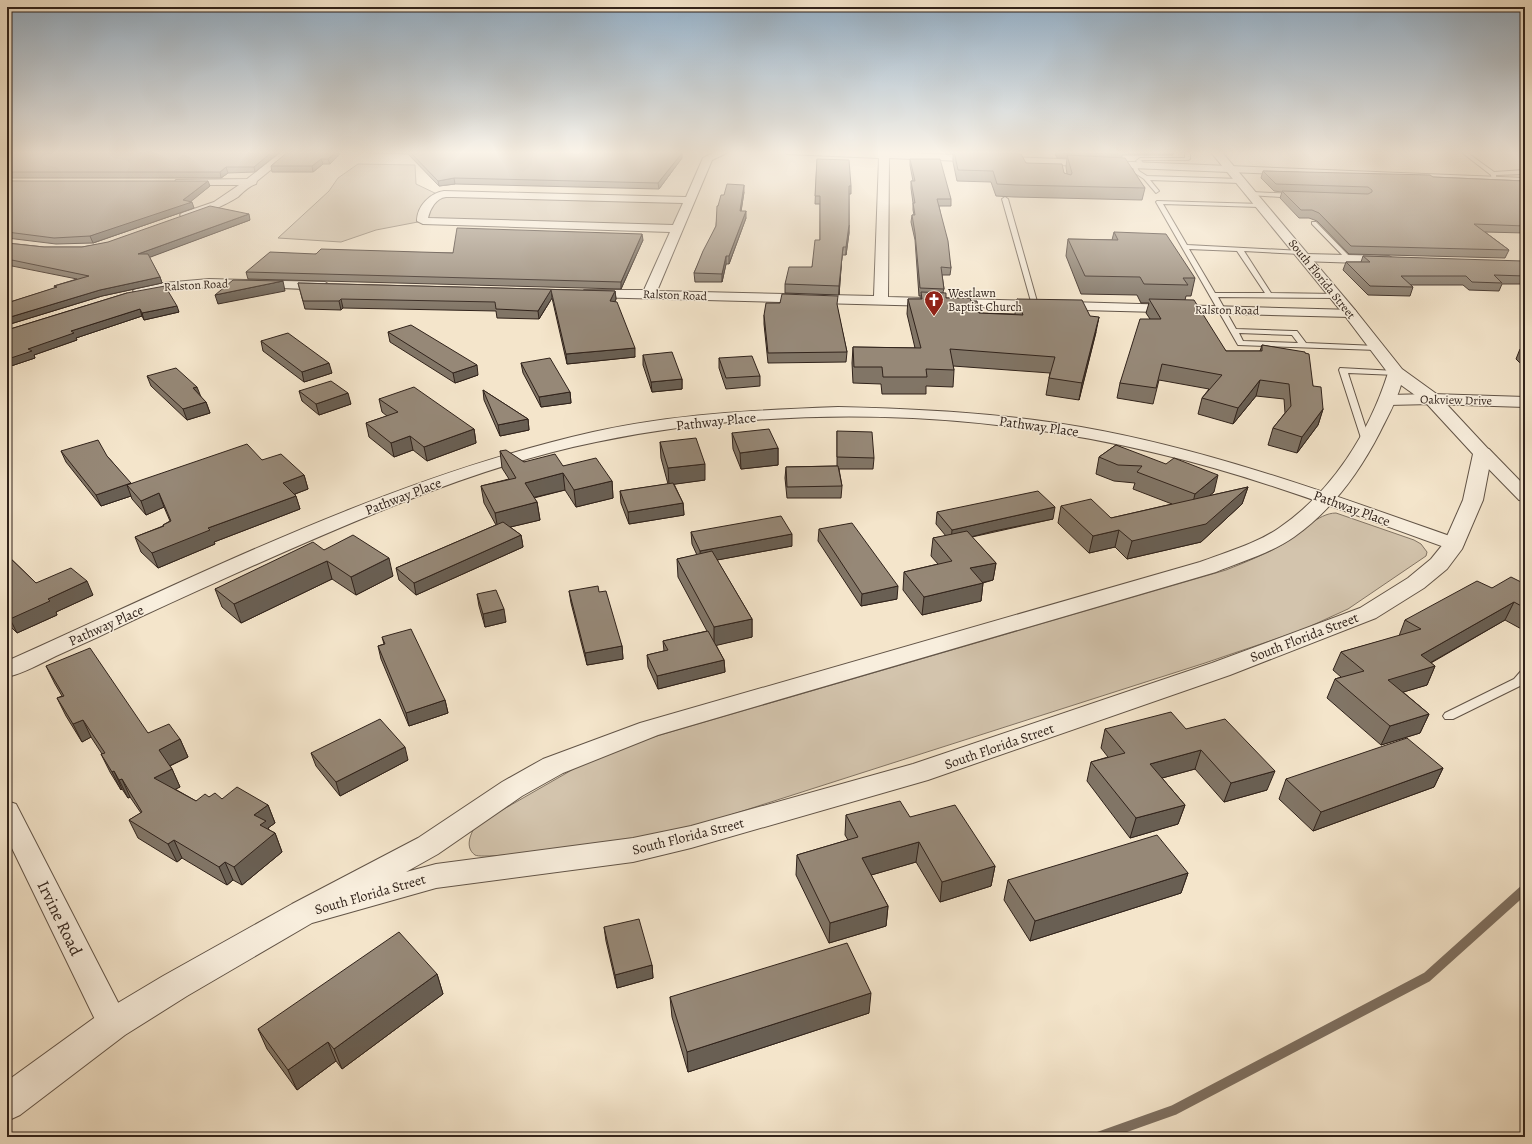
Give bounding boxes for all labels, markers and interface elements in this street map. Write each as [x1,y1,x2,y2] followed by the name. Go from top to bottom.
[1285,236,1359,322] street label: South Florida Street
[163,275,229,295] street label: Ralston Road
[947,285,1023,315] place label: Westlawn Baptist Church
[643,286,708,304] street label: Ralston Road
[923,289,945,317] church icon: Westlawn Baptist Church
[1195,301,1260,319] street label: Ralston Road
[1420,391,1492,409] street label: Oakview Drive
[675,408,757,435] street label: Pathway Place
[998,411,1080,441] street label: Pathway Place
[362,473,444,520] street label: Pathway Place
[1311,486,1393,531] street label: Pathway Place
[66,600,147,650] street label: Pathway Place
[1247,608,1361,667] street label: South Florida Street
[942,719,1057,774] street label: South Florida Street
[630,813,746,860] street label: South Florida Street
[312,869,428,919] street label: South Florida Street
[32,877,88,960] street label: Irvine Road

